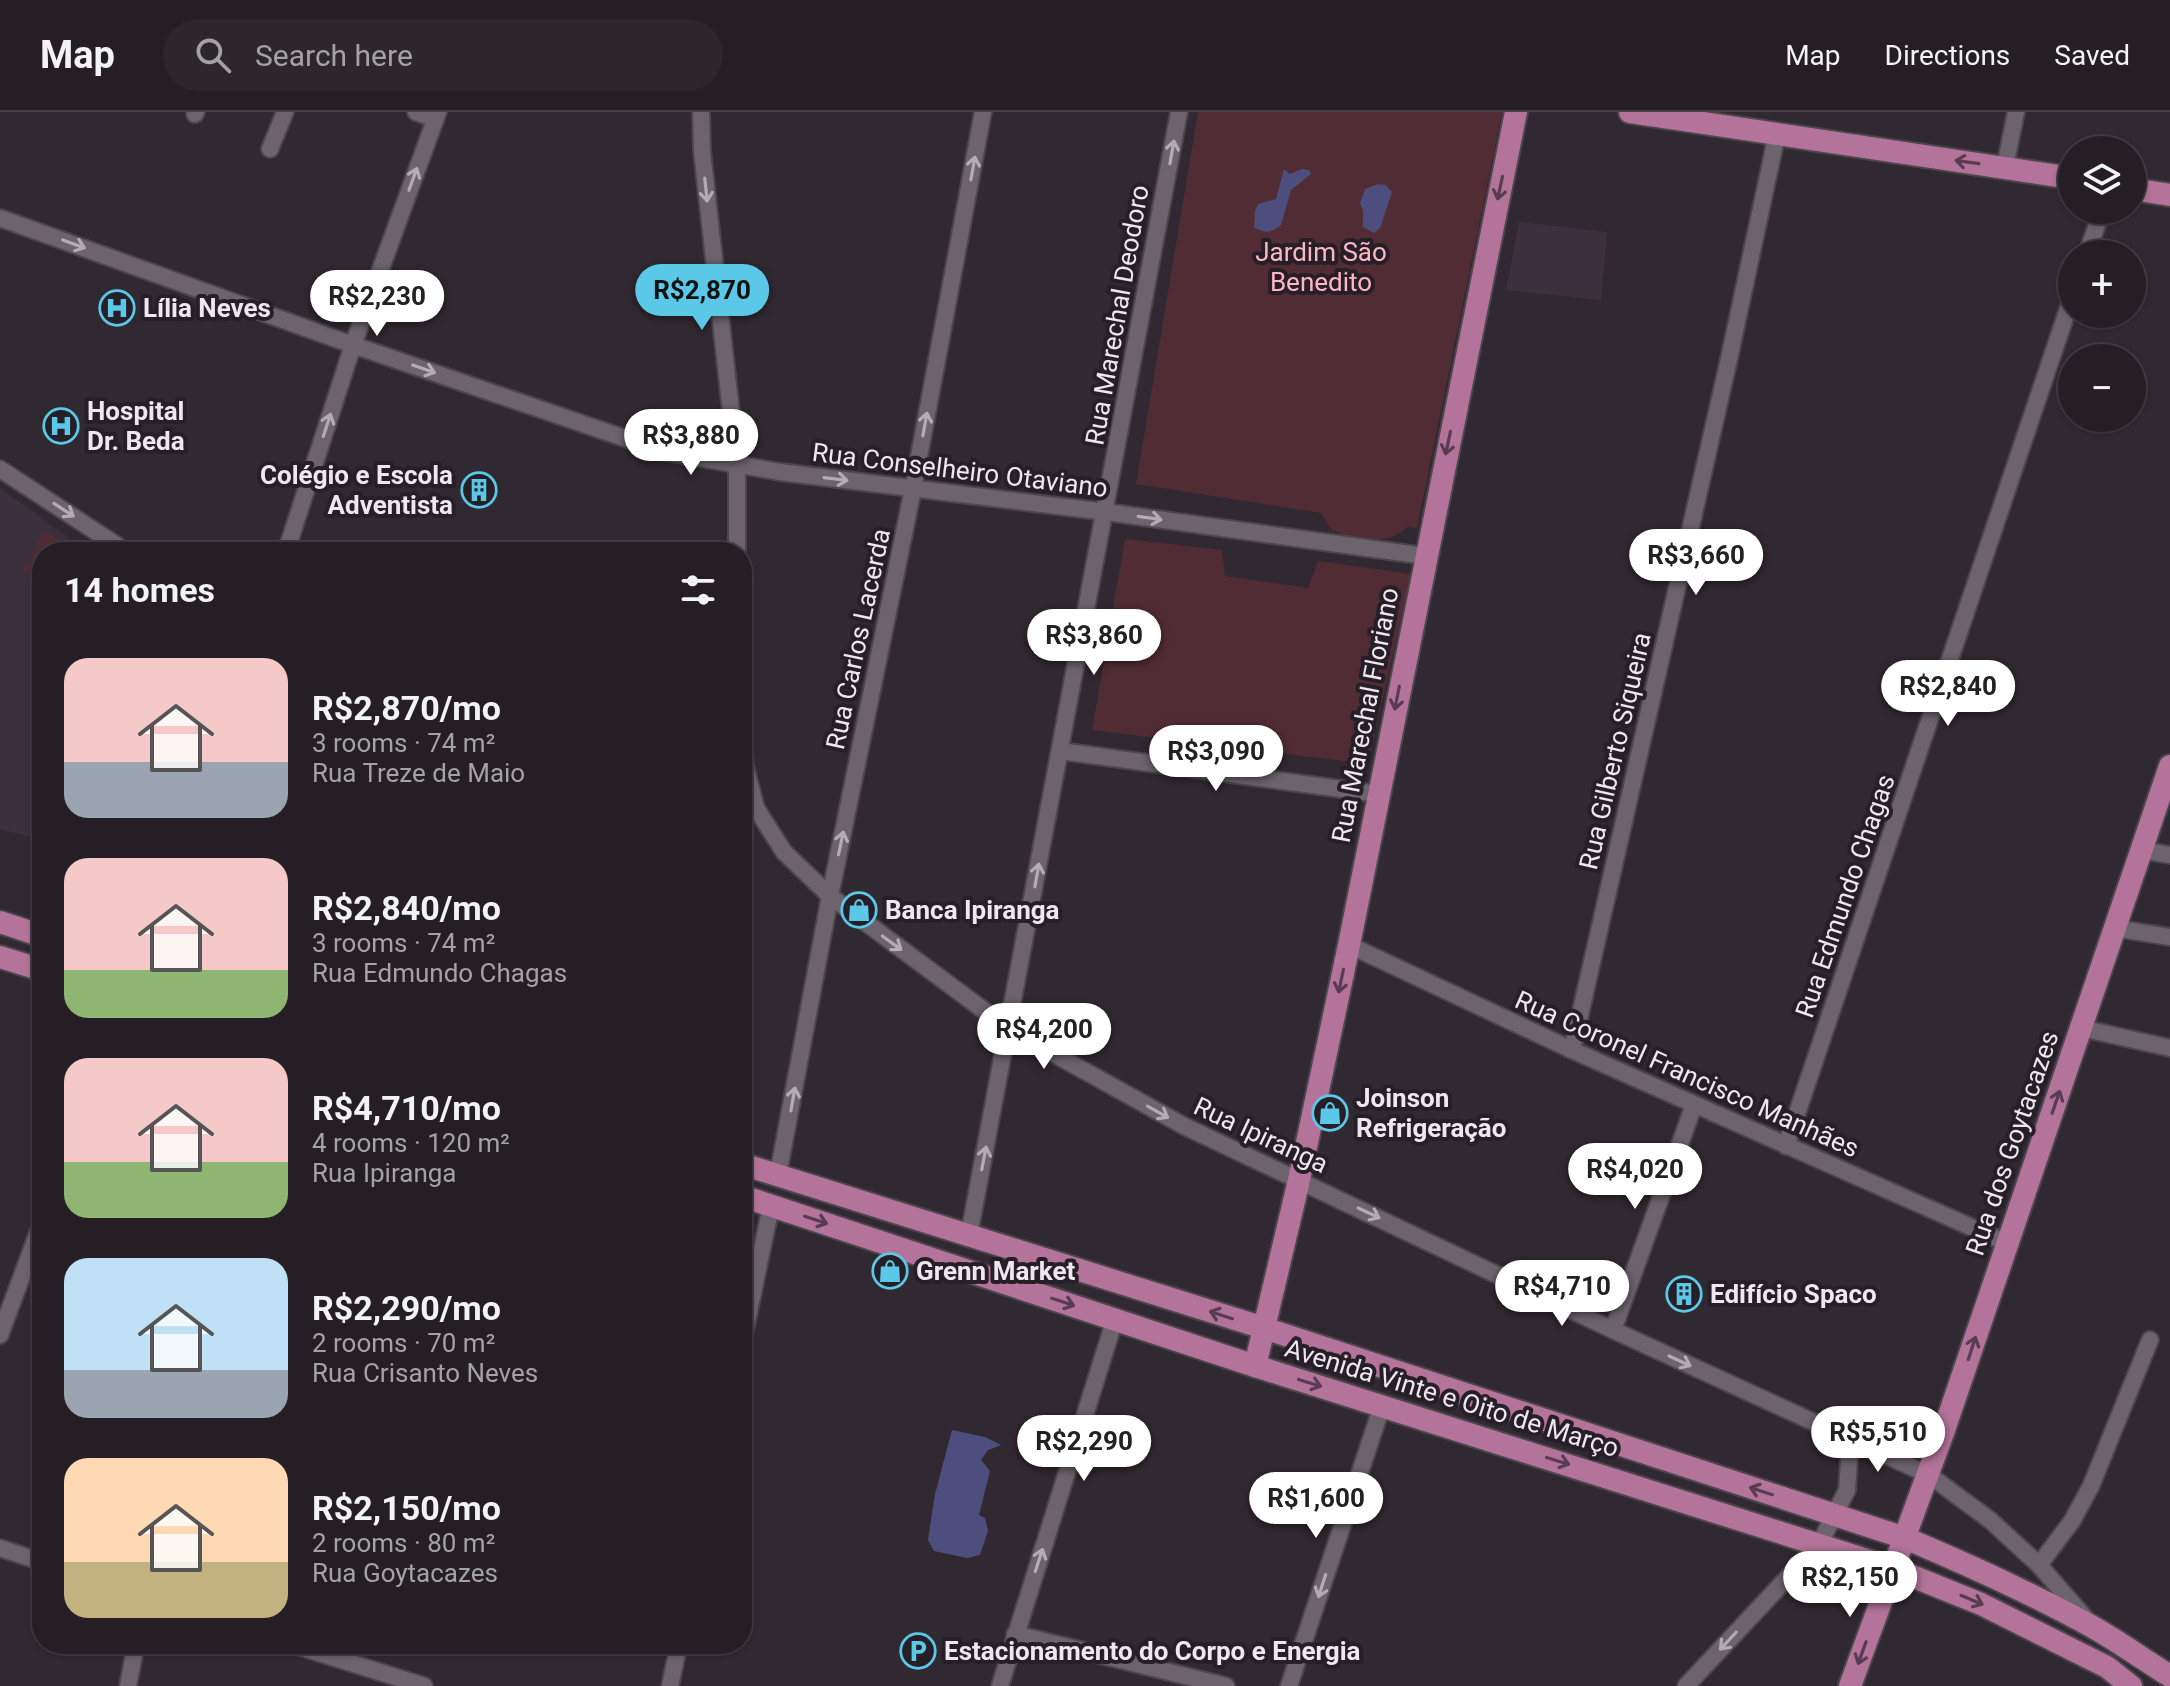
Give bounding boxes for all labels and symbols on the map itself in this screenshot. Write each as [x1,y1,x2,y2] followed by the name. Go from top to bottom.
[1166,140,1181,165] one-way arrow
[1955,154,1980,169] one-way arrow
[966,156,981,181] one-way arrow
[407,167,421,192] one-way arrow
[1492,175,1507,201] one-way arrow
[699,176,714,203] one-way arrow
[1079,183,1155,447] street label: Rua Marechal Deodoro
[1255,237,1387,297] park label: Jardim São Benedito
[61,238,85,252] one-way arrow
[628,264,776,332] pin: R$2,870
[303,270,451,338] pin: R$2,230
[98,289,136,327] hospital icon: Lília Neves
[143,293,271,323] place label: Lília Neves
[411,363,436,378] one-way arrow
[87,396,185,456] place label: Hospital Dr. Beda
[42,407,80,445] hospital icon: Hospital Dr. Beda
[617,409,765,477] pin: R$3,880
[919,411,934,437] one-way arrow
[320,412,335,438] one-way arrow
[1440,430,1455,455] one-way arrow
[811,437,1109,503] street label: Rua Conselheiro Otaviano
[260,460,453,520] place label: Colégio e Escola Adventista
[460,471,498,509] building icon: Colégio e Escola Adventista
[822,472,849,487] one-way arrow
[52,502,74,519] one-way arrow
[1136,511,1162,526] one-way arrow
[820,526,896,752] street label: Rua Carlos Lacerda
[1622,529,1770,597] pin: R$3,660
[1326,585,1404,845] street label: Rua Marechal Floriano
[1020,609,1168,677] pin: R$3,860
[1573,630,1657,872] street label: Rua Gilberto Siqueira
[1874,660,2022,728] pin: R$2,840
[1389,685,1404,710] one-way arrow
[1142,725,1290,793] pin: R$3,090
[1789,771,1901,1021] street label: Rua Edmundo Chagas
[834,831,849,857] one-way arrow
[1030,863,1045,889] one-way arrow
[840,891,878,929] shop icon: Banca Ipiranga
[885,895,1060,925] place label: Banca Ipiranga
[881,935,903,951] one-way arrow
[1333,967,1348,993] one-way arrow
[1511,984,1863,1164] street label: Rua Coronel Francisco Manhães
[970,1003,1118,1071] pin: R$4,200
[1960,1027,2064,1259] street label: Rua dos Goytacazes
[1356,1083,1506,1143] place label: Joinson Refrigeração
[786,1087,801,1112] one-way arrow
[2049,1089,2064,1114] one-way arrow
[1189,1091,1333,1179] street label: Rua Ipiranga
[1311,1094,1349,1132] shop icon: Joinson Refrigeração
[1146,1105,1170,1120] one-way arrow
[1561,1143,1709,1211] pin: R$4,020
[977,1146,992,1172] one-way arrow
[1357,1206,1381,1221] one-way arrow
[803,1214,828,1229] one-way arrow
[871,1252,909,1290] shop icon: Grenn Market
[916,1256,1076,1286] place label: Grenn Market
[1488,1260,1636,1328] pin: R$4,710
[1665,1275,1703,1313] building icon: Edifício Spaco
[1710,1279,1877,1309] place label: Edifício Spaco
[1050,1296,1075,1311] one-way arrow
[1209,1307,1234,1321] one-way arrow
[1282,1333,1622,1463] street label: Avenida Vinte e Oito de Março
[1965,1336,1980,1361] one-way arrow
[1668,1354,1692,1369] one-way arrow
[1297,1377,1322,1391] one-way arrow
[1804,1406,1952,1474] pin: R$5,510
[1010,1415,1158,1483] pin: R$2,290
[1545,1455,1570,1469] one-way arrow
[1242,1472,1390,1540] pin: R$1,600
[1749,1482,1774,1497] one-way arrow
[1032,1547,1047,1572] one-way arrow
[1776,1551,1924,1619] pin: R$2,150
[1314,1573,1329,1598] one-way arrow
[1959,1594,1984,1609] one-way arrow
[1719,1631,1738,1651] one-way arrow
[899,1632,937,1670] parking icon: Estacionamento do Corpo e Energia
[944,1636,1361,1666] place label: Estacionamento do Corpo e Energia
[1854,1641,1868,1665] one-way arrow

